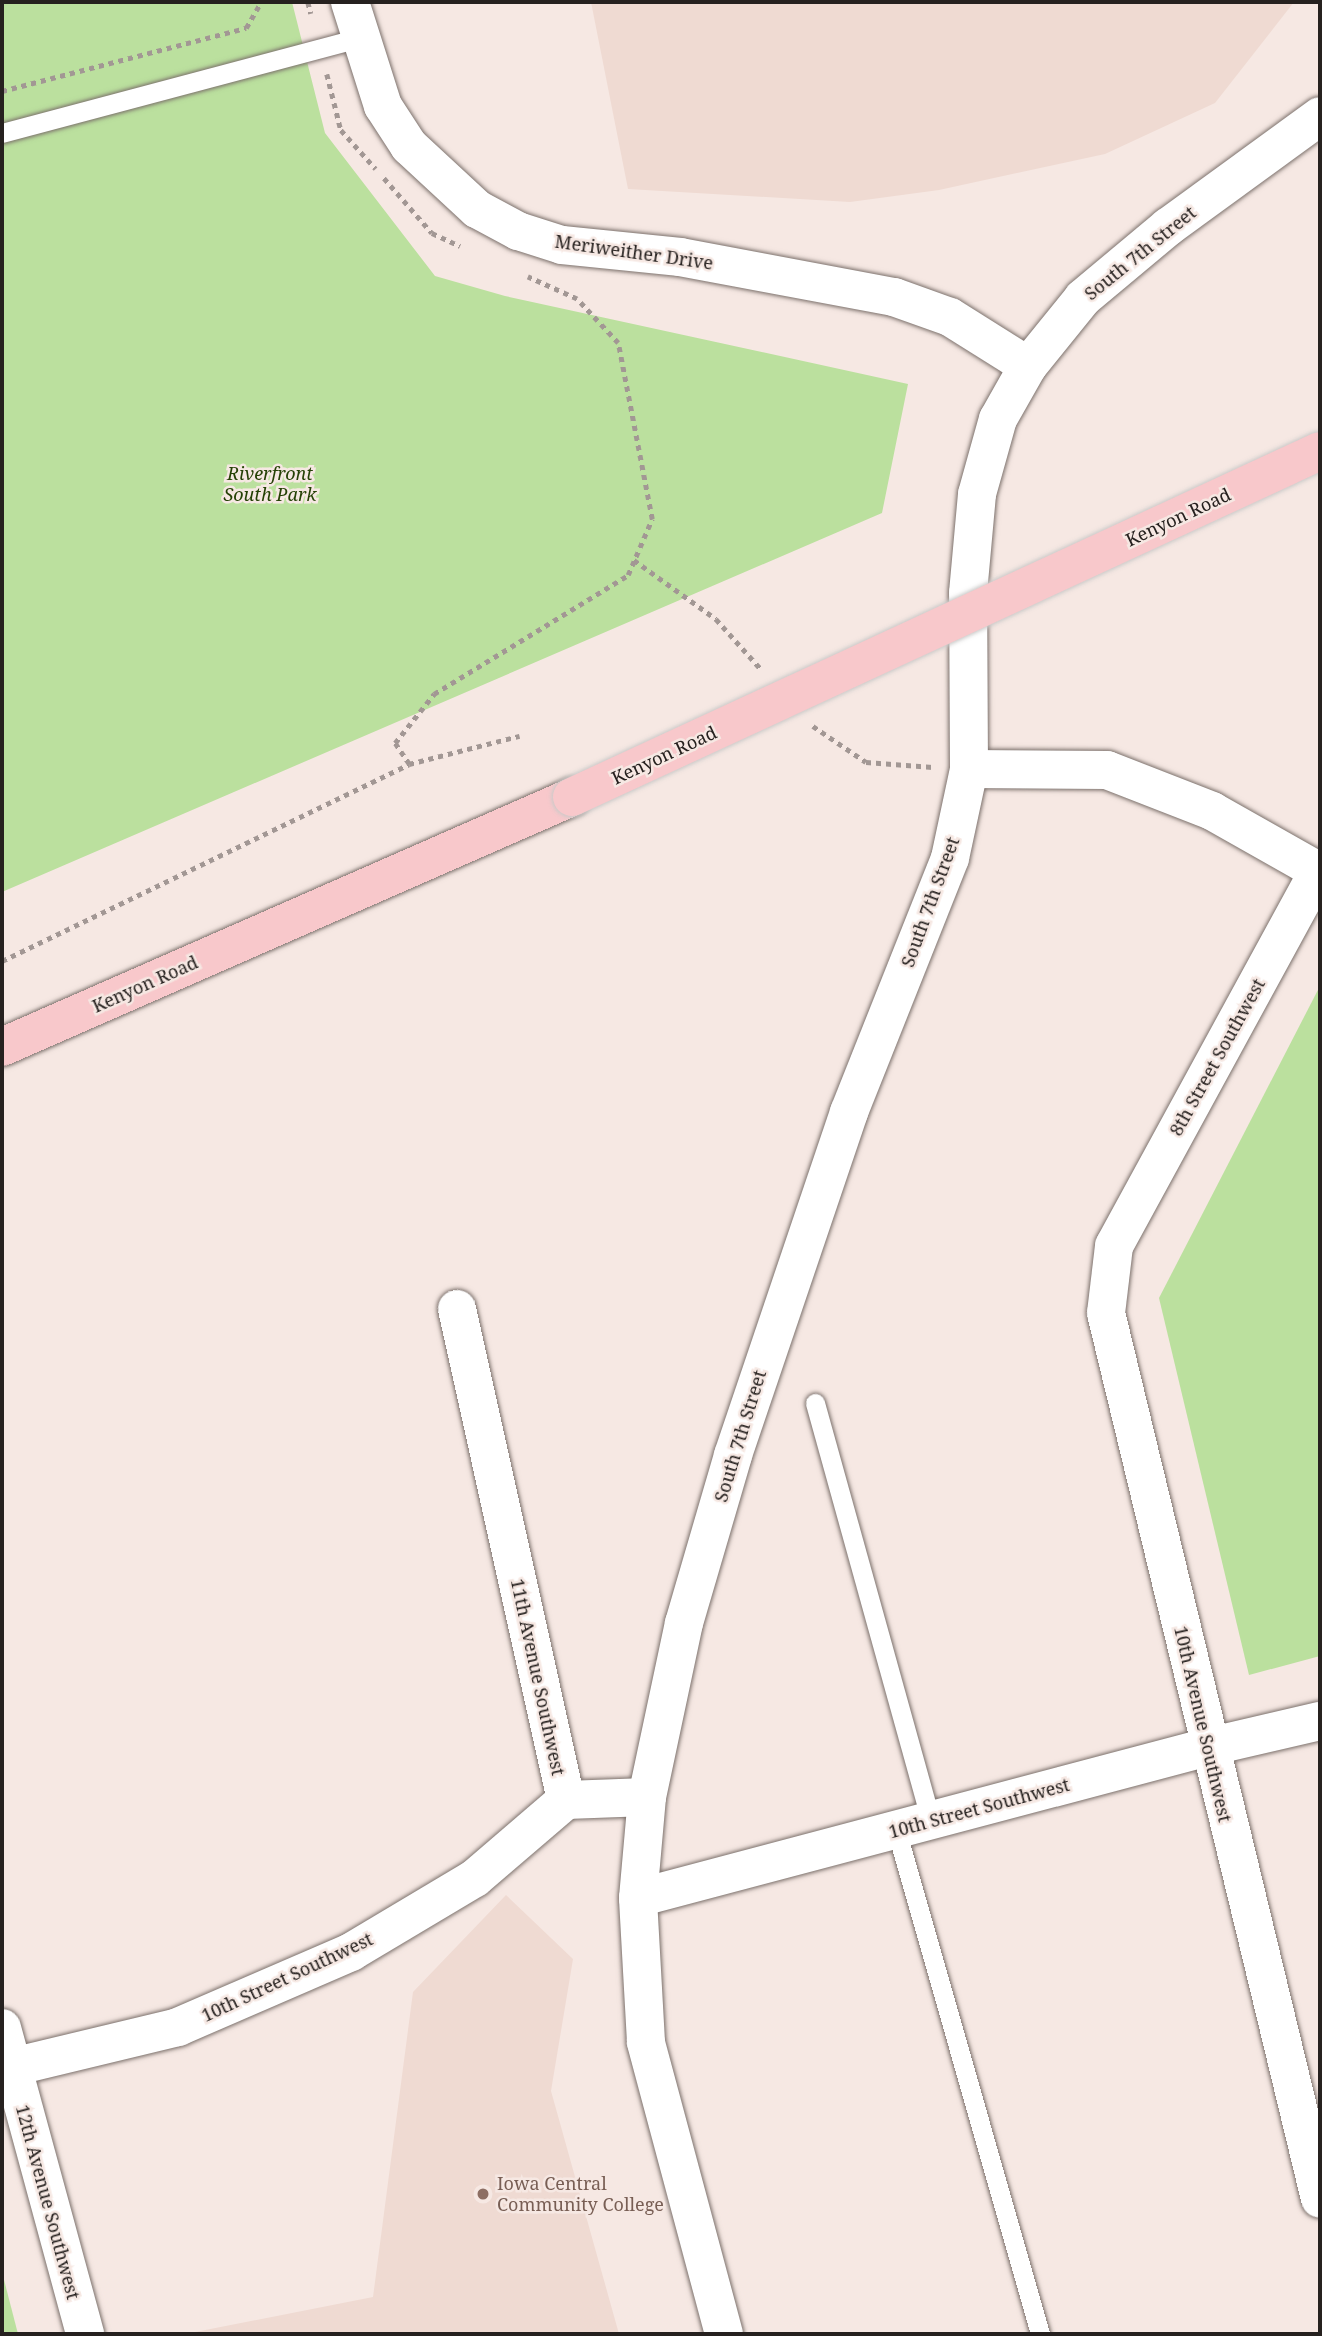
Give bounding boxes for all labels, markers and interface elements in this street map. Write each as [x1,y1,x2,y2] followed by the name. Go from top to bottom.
[1080,202,1200,304] street label: South 7th Street
[553,230,715,274] street label: Meriweither Drive
[223,463,317,505] park label: Riverfront South Park
[1122,483,1234,551] street label: Kenyon Road
[608,721,720,789] street label: Kenyon Road
[896,834,964,970] street label: South 7th Street
[89,951,201,1017] street label: Kenyon Road
[1165,975,1269,1139] street label: 8th Street Southwest
[710,1367,770,1505] street label: South 7th Street
[507,1577,569,1777] street label: 11th Avenue Southwest
[1170,1624,1236,1824] street label: 10th Avenue Southwest
[886,1773,1072,1843] street label: 10th Street Southwest
[198,1928,376,2026] street label: 10th Street Southwest
[12,2102,84,2302] street label: 12th Avenue Southwest
[497,2173,664,2216] place label: Iowa Central Community College
[475,2186,491,2202] marker: Iowa Central Community College

